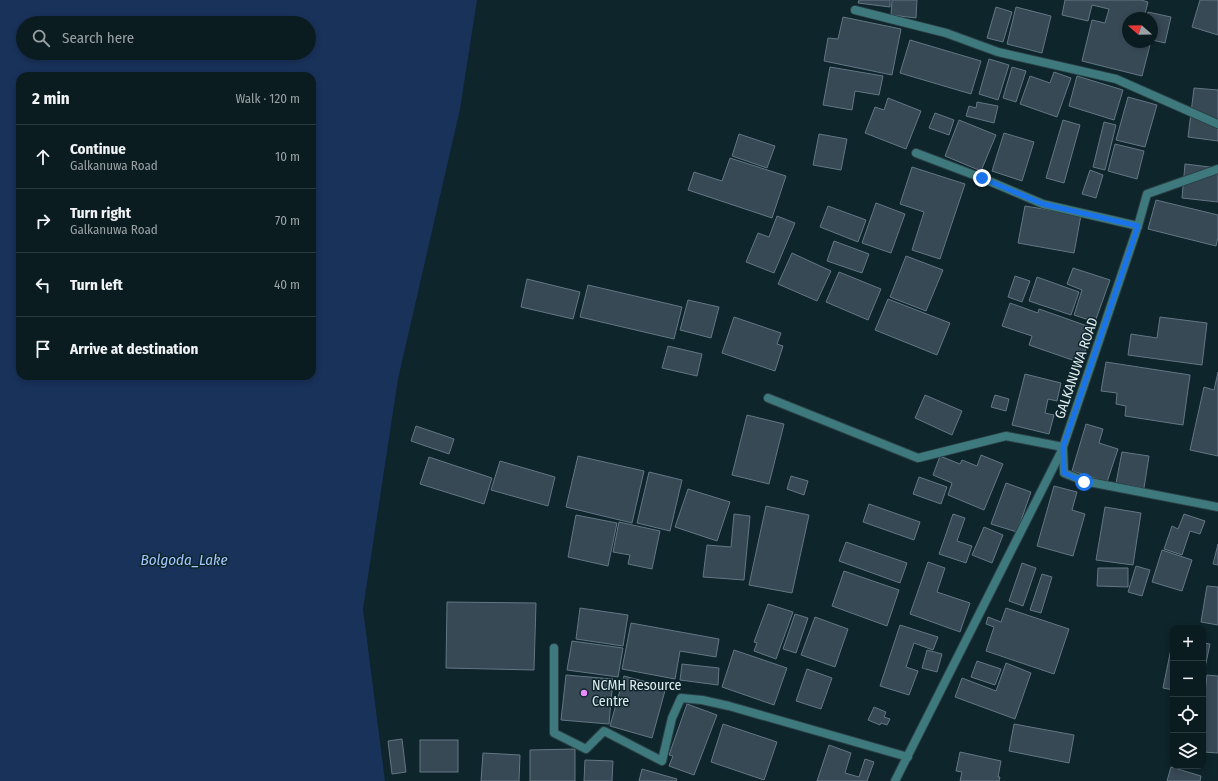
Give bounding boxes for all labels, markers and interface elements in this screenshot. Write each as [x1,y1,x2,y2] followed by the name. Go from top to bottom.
[1122,12,1158,48] north arrow
[16,16,316,60] search box
[30,27,52,49] icon: search
[62,29,134,47] text: Search here
[32,88,70,109] text: 2 min
[235,91,300,106] text: Walk · 120 m
[70,140,126,158] text: Continue
[32,146,54,168] icon: ahead
[275,149,300,164] text: 10 m
[70,158,158,173] text: Galkanuwa Road
[973,169,991,187] route end
[70,204,131,222] text: Turn right
[32,210,54,232] icon: right
[275,213,300,228] text: 70 m
[70,222,158,237] text: Galkanuwa Road
[32,274,54,296] icon: left
[70,276,123,294] text: Turn left
[274,277,300,292] text: 40 m
[1051,315,1102,421] street label: GALKANUWA ROAD
[32,338,54,360] icon: arrive
[70,340,198,358] text: Arrive at destination
[1075,473,1093,491] route start
[140,551,228,569] water label: Bolgoda_Lake
[1170,625,1206,769] map controls
[1170,625,1206,661] button: +
[1170,661,1206,697] button: −
[592,677,682,710] place label: NCMH Resource Centre
[579,688,589,698] marker: NCMH Resource Centre
[1170,697,1206,733] button: locate
[1170,733,1206,769] button: layers

